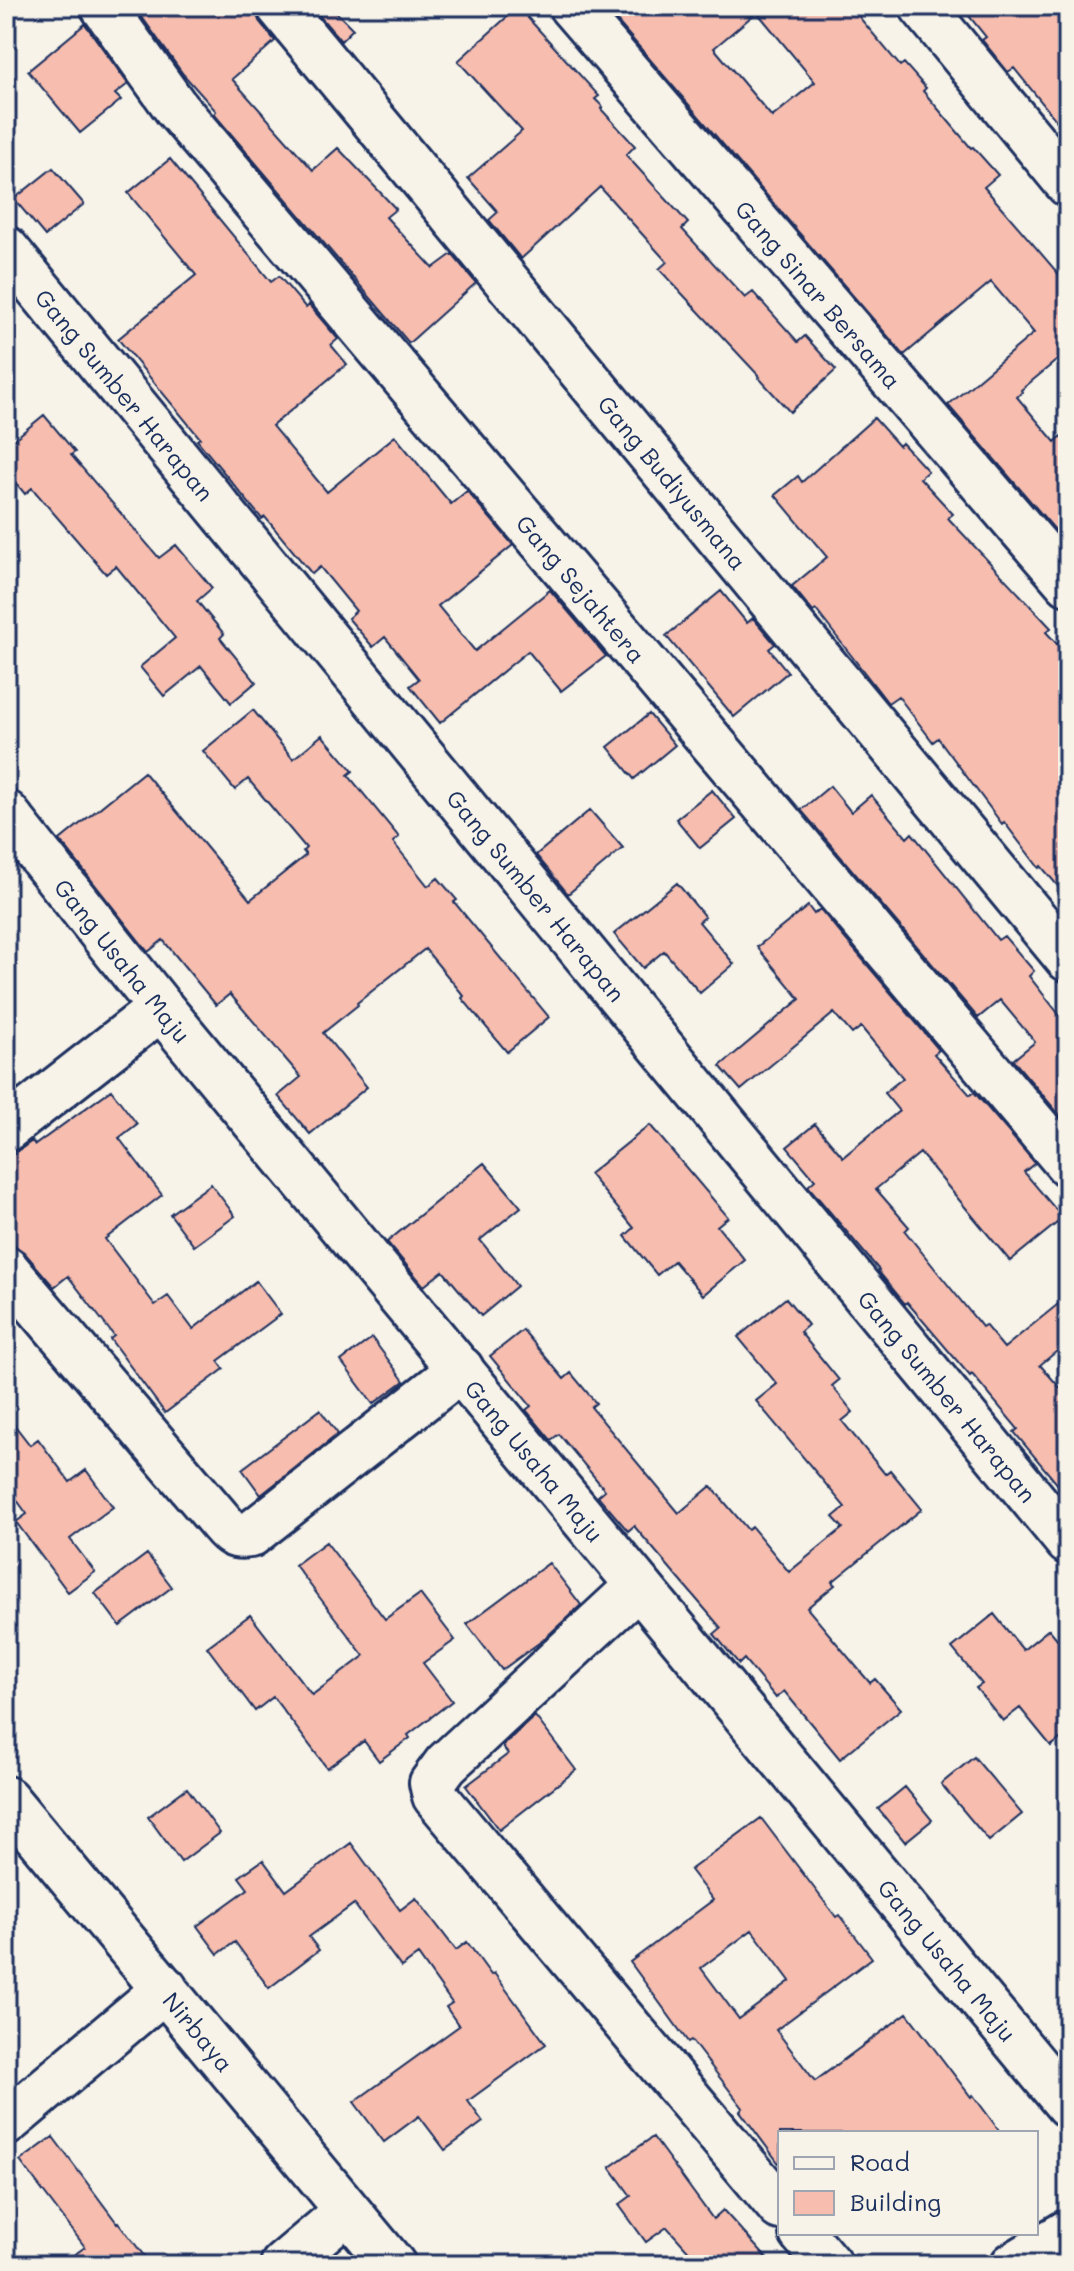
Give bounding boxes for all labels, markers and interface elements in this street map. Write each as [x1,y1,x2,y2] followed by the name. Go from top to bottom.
[729,193,909,395] street label: Gang Sinar Bersama
[29,282,222,507] street label: Gang Sumber Harapan
[592,388,755,576] street label: Gang Budiyusmana
[510,508,653,669] street label: Gang Sejahtera
[440,783,633,1007] street label: Gang Sumber Harapan
[48,872,198,1049] street label: Gang Usaha Maju
[852,1283,1044,1508] street label: Gang Sumber Harapan
[459,1373,611,1548] street label: Gang Usaha Maju
[872,1872,1024,2047] street label: Gang Usaha Maju
[157,1985,241,2078] street label: Nirbaya
[778,2131,1038,2235] legend
[850,2146,910,2177] text: Road
[850,2186,941,2217] text: Building

